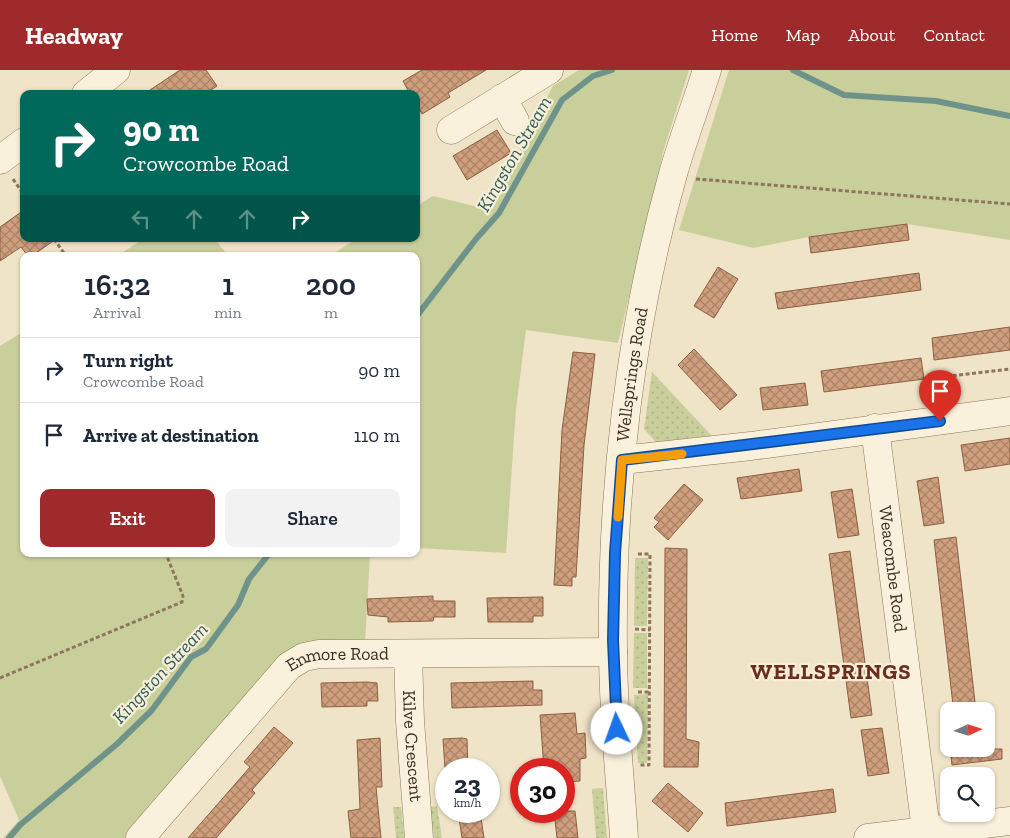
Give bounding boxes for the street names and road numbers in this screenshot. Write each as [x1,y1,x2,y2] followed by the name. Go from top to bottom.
[612,305,653,443] street label: Wellsprings Road
[874,504,912,633] street label: Weacombe Road
[282,643,389,676] street label: Enmore Road
[398,690,427,803] street label: Kilve Crescent

